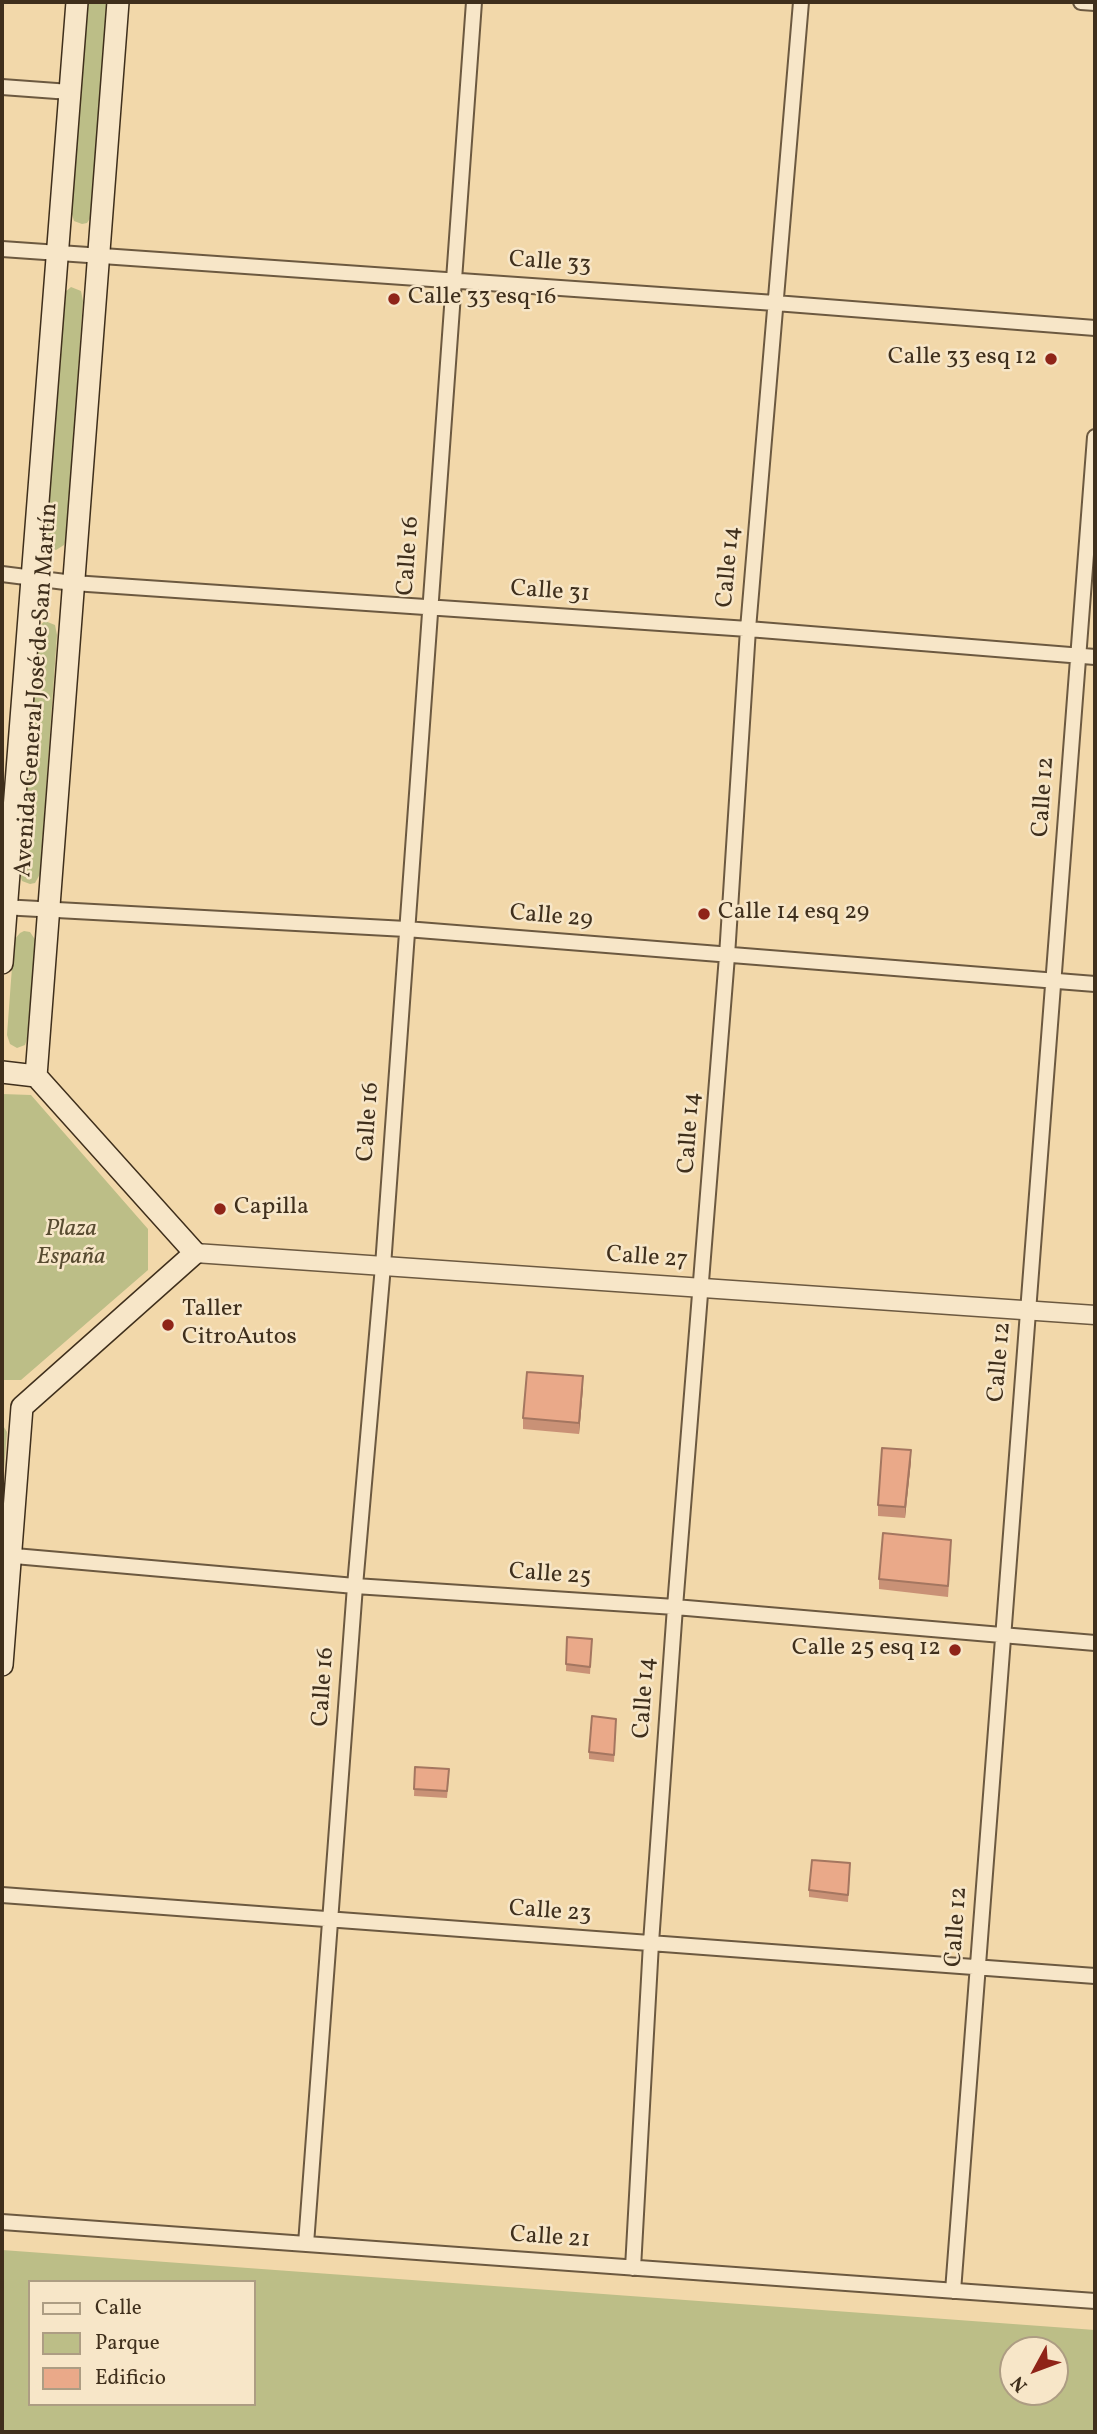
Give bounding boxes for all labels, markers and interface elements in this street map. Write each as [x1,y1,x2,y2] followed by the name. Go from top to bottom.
[508,247,592,281] street label: Calle 33
[408,285,556,313] place label: Calle 33 esq 16
[386,291,402,307] marker: Calle 33 esq 16
[888,345,1037,373] place label: Calle 33 esq 12
[1043,351,1059,367] marker: Calle 33 esq 12
[11,502,65,878] street label: Avenida General José de San Martín
[393,515,427,597] street label: Calle 16
[712,525,748,609] street label: Calle 14
[509,576,591,610] street label: Calle 31
[1028,756,1062,838] street label: Calle 12
[508,900,594,936] street label: Calle 29
[718,900,869,928] place label: Calle 14 esq 29
[696,906,712,922] marker: Calle 14 esq 29
[353,1081,387,1163] street label: Calle 16
[674,1091,708,1175] street label: Calle 14
[234,1195,309,1223] place label: Capilla
[212,1201,228,1217] marker: Capilla
[36,1217,106,1273] park label: Plaza España
[605,1242,689,1276] street label: Calle 27
[182,1297,297,1353] place label: Taller CitroAutos
[160,1317,176,1333] marker: Taller CitroAutos
[983,1321,1019,1403] street label: Calle 12
[508,1559,592,1593] street label: Calle 25
[792,1636,941,1664] place label: Calle 25 esq 12
[947,1642,963,1658] marker: Calle 25 esq 12
[308,1646,342,1728] street label: Calle 16
[629,1656,663,1740] street label: Calle 14
[941,1886,975,1968] street label: Calle 12
[508,1896,592,1930] street label: Calle 23
[509,2222,591,2256] street label: Calle 21
[28,2280,256,2406] legend
[95,2294,142,2323] text: Calle
[95,2329,160,2358] text: Parque
[999,2336,1069,2406] north arrow
[95,2364,166,2393] text: Edificio
[1005,2370,1034,2397] text: N

